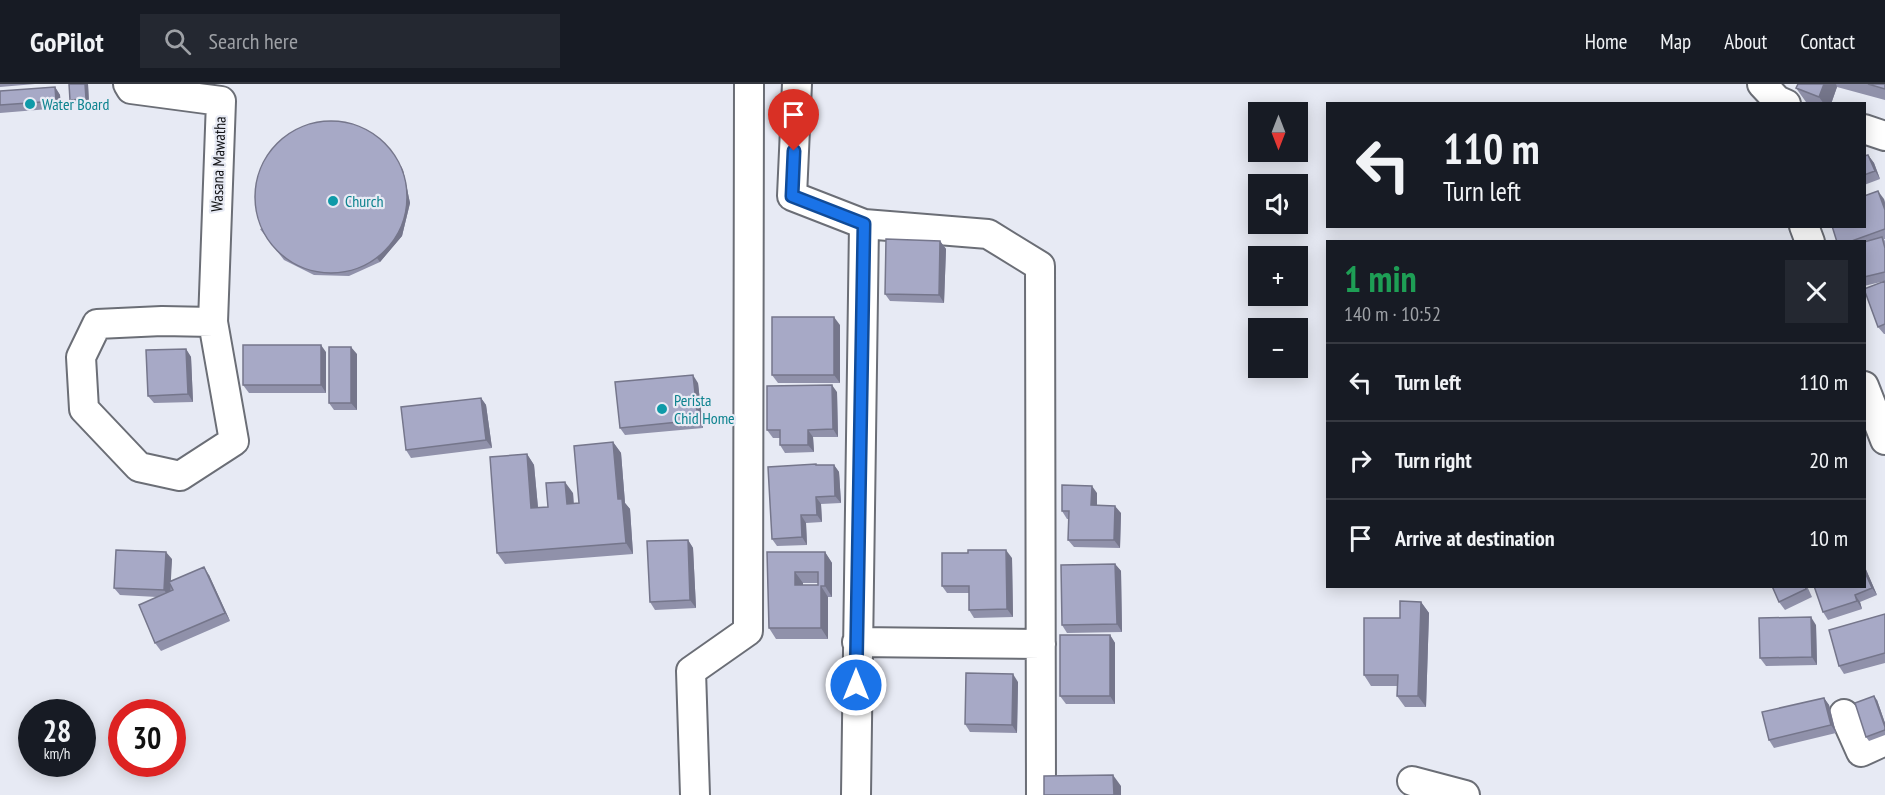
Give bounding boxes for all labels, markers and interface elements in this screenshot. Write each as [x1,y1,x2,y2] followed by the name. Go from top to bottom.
[140,14,560,68] search box
[30,23,104,60] text: GoPilot
[161,25,194,58] icon: search
[209,27,298,55] text: Search here
[1585,28,1627,55] text: Home
[1660,28,1691,55] text: Map
[1724,28,1767,55] text: About
[1800,28,1855,55] text: Contact
[768,89,819,151] pin
[42,94,109,114] place label: Water Board
[23,97,37,111] marker: Water Board
[777,98,810,131] icon: arrive
[1248,102,1308,162] north arrow
[1248,102,1308,378] map controls
[206,116,230,212] street label: Wasana Mawatha
[1443,121,1540,176] text: 110 m
[1344,126,1422,204] icon: left
[1248,174,1308,234] button: sound
[1443,174,1521,208] text: Turn left
[345,191,383,211] place label: Church
[326,194,340,208] marker: Church
[1248,246,1308,306] button: +
[1344,255,1417,302] text: 1 min
[1785,260,1848,323] button: close
[1344,301,1441,327] text: 140 m · 10:52
[1248,318,1308,378] button: −
[1344,366,1377,399] icon: left
[1395,368,1461,396] text: Turn left
[1799,368,1848,396] text: 110 m
[674,390,735,428] place label: Perista Chid Home
[655,402,669,416] marker: Perista Chid Home
[1344,444,1377,477] icon: right
[1395,446,1472,474] text: Turn right
[1809,446,1848,474] text: 20 m
[1344,522,1377,555] icon: arrive
[1395,524,1555,552] text: Arrive at destination
[1809,524,1848,552] text: 10 m
[824,653,888,717] position arrow
[108,699,186,777] speed limit sign: 30
[43,711,71,750] text: 28
[44,744,70,763] text: km/h

